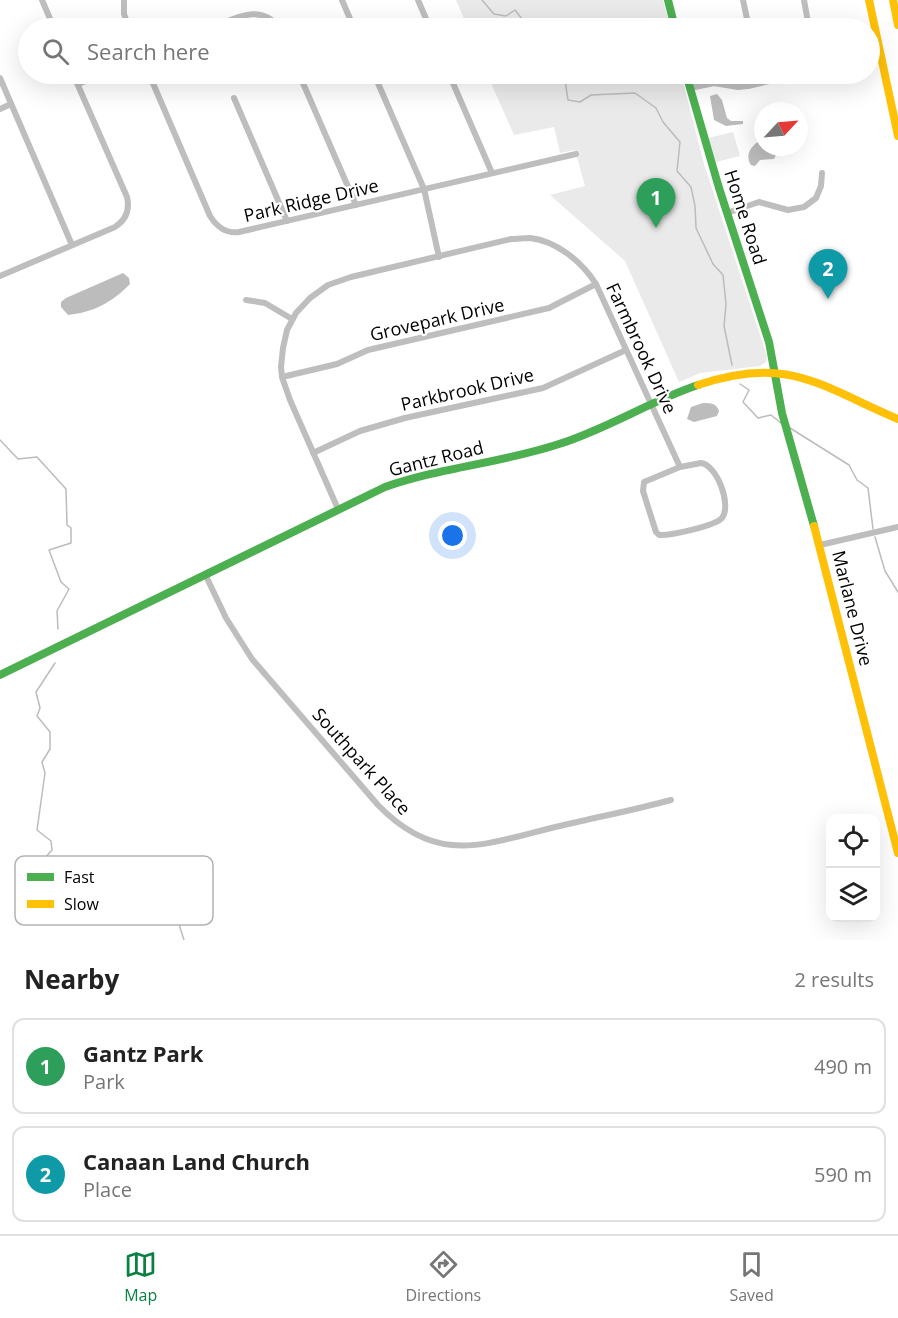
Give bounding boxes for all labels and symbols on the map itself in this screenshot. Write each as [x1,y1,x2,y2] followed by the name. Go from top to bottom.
[754,102,808,156] north arrow
[719,166,773,268] street label: Home Road
[241,173,381,227] street label: Park Ridge Drive
[636,178,676,228] pin: 1
[808,250,848,299] pin: 2
[601,279,683,417] street label: Farmbrook Drive
[368,292,506,346] street label: Grovepark Drive
[398,362,536,416] street label: Parkbrook Drive
[386,435,486,481] street label: Gantz Road
[438,521,467,550] your location
[827,548,879,668] street label: Marlane Drive
[308,703,416,819] street label: Southpark Place
[15,856,213,925] legend
[64,866,95,888] text: Fast
[64,893,99,915] text: Slow

